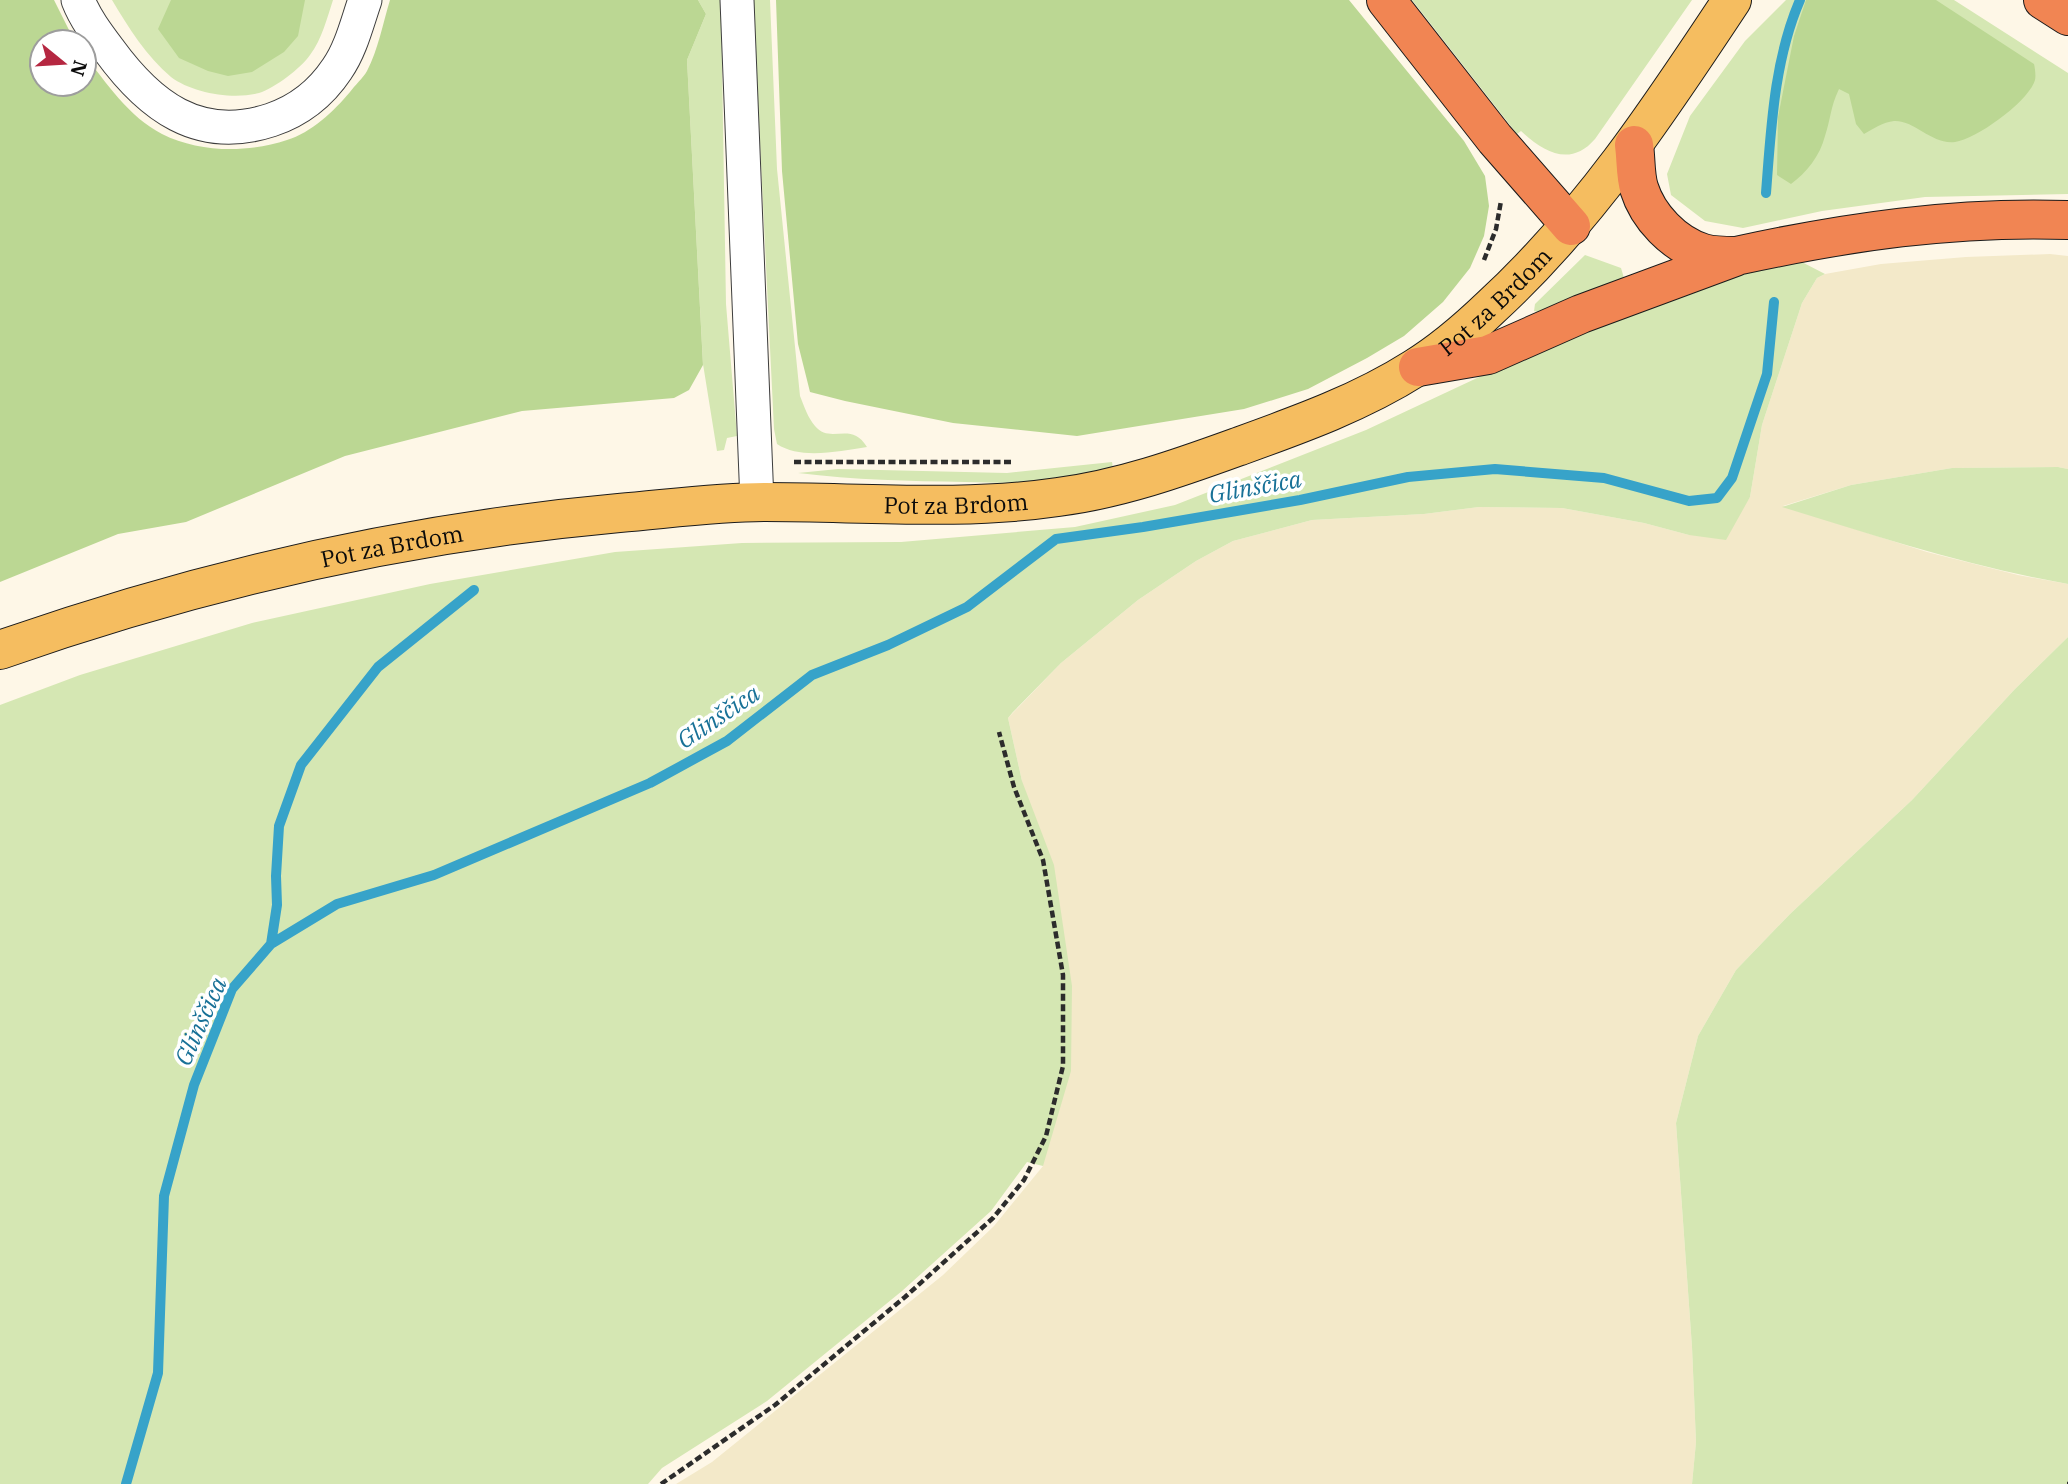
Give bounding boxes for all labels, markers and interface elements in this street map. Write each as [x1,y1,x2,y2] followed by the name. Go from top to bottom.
[28,28,98,98] north arrow
[65,57,93,79] text: N
[1432,241,1558,362] street label: Pot za Brdom
[1206,462,1304,510] water label: Glinščica
[883,486,1029,520] street label: Pot za Brdom
[318,518,465,574] street label: Pot za Brdom
[670,677,766,755] water label: Glinščica
[166,972,234,1070] water label: Glinščica

